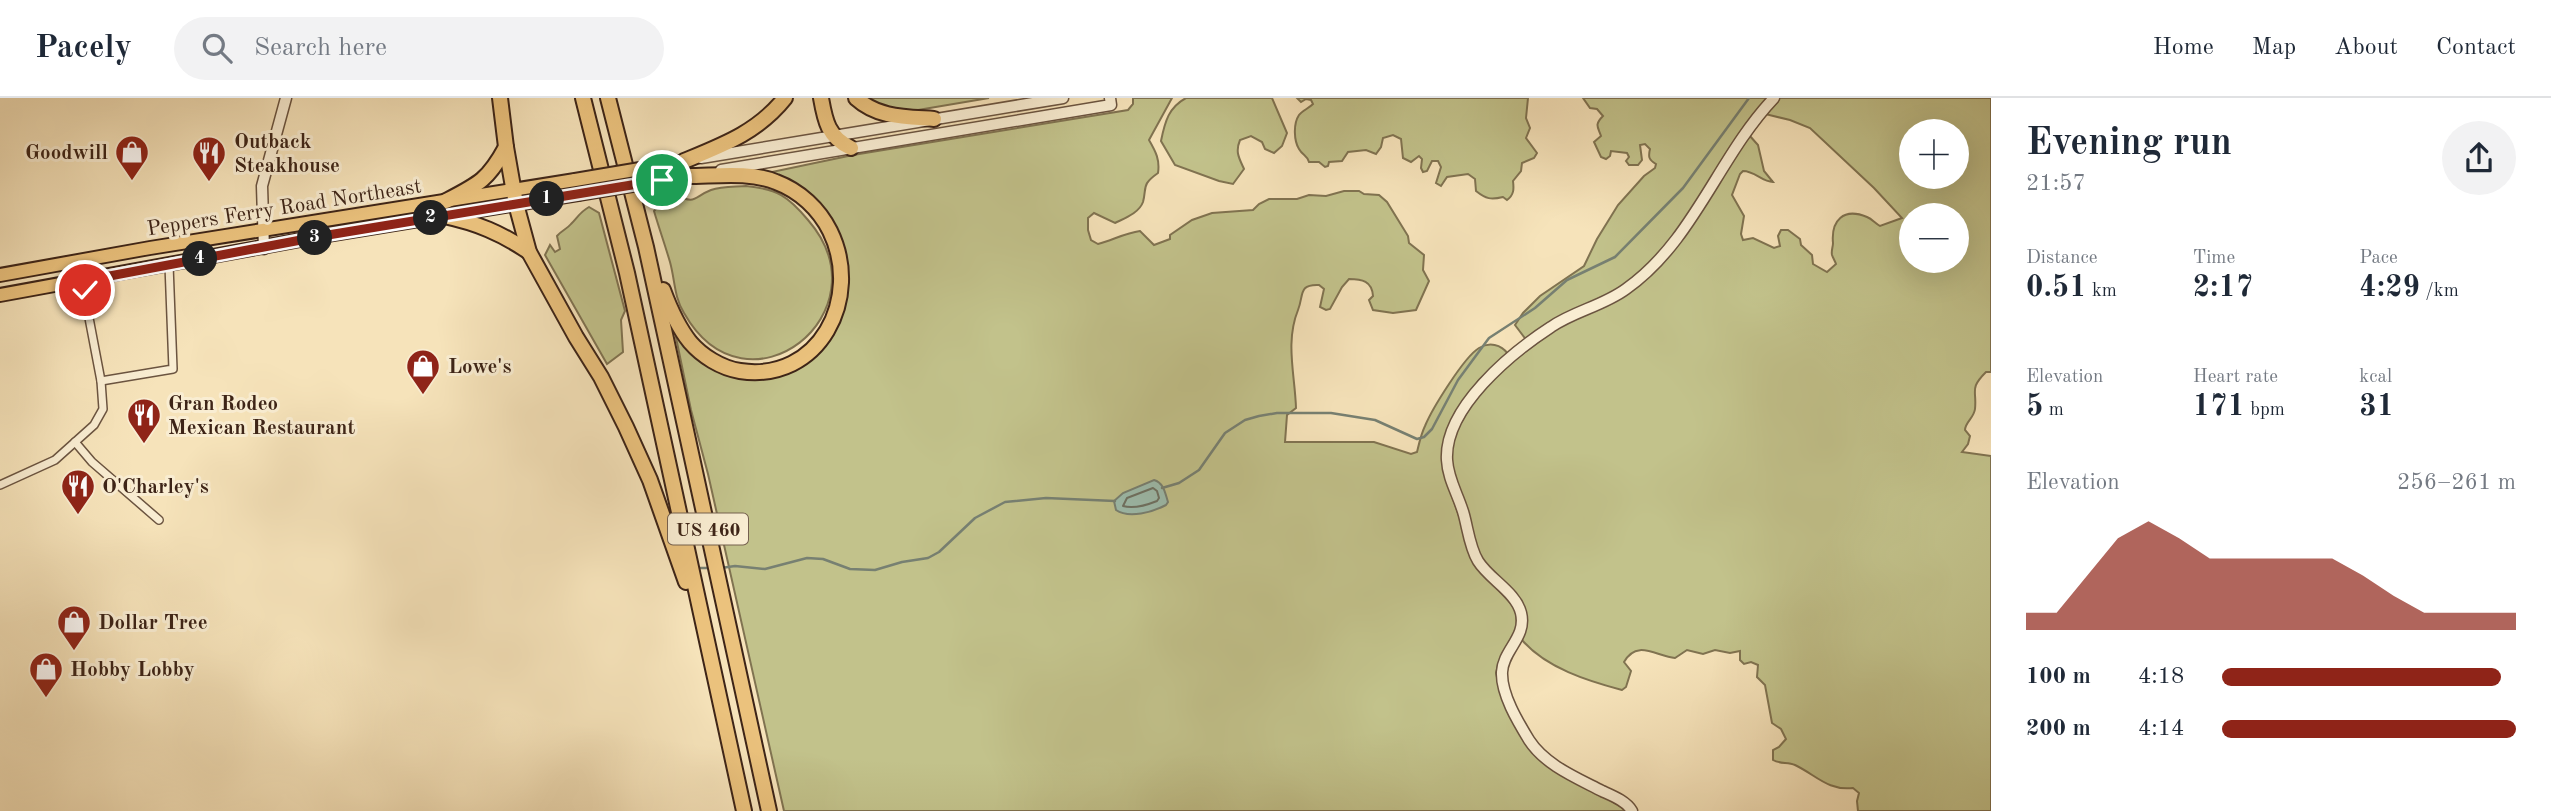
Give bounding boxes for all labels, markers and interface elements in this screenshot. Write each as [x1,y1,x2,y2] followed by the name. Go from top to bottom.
[174,17,664,80] search box
[198,29,236,67] icon: search
[35,32,132,65] text: Pacely
[254,35,387,61] text: Search here
[2153,36,2214,60] text: Home
[2252,36,2296,60] text: Map
[2334,36,2398,60] text: About
[2436,36,2516,60] text: Contact
[1899,119,1969,273] map controls
[1899,119,1969,189] button: +
[2442,121,2516,195] button: share
[2026,125,2232,163] text: Evening run
[234,132,340,177] place label: Outback Steakhouse
[113,133,151,182] shop icon: Goodwill
[190,134,228,183] restaurant icon: Outback Steakhouse
[25,143,108,164] place label: Goodwill
[632,150,692,210] pin
[643,161,681,199] icon: arrive
[2026,172,2086,195] text: 21:57
[146,176,423,241] street label: Peppers Ferry Road Northeast
[530,182,564,217] pin: 1
[541,189,552,208] text: 1
[414,200,448,236] pin: 2
[1899,203,1969,273] button: −
[425,208,436,227] text: 2
[298,220,332,256] pin: 3
[309,228,320,247] text: 3
[182,242,218,276] pin: 4
[194,249,205,268] text: 4
[2026,249,2098,268] text: Distance
[2193,249,2235,268] text: Time
[2359,249,2398,268] text: Pace
[55,260,115,320] pin
[66,271,104,309] icon: check
[2026,273,2087,303] text: 0.51
[2193,273,2253,303] text: 2:17
[2359,273,2420,303] text: 4:29
[2087,282,2117,301] text: km
[2420,282,2459,301] text: /km
[404,347,442,396] shop icon: Lowe's
[448,357,511,378] place label: Lowe's
[2026,368,2103,387] text: Elevation
[2193,368,2278,387] text: Heart rate
[2359,368,2392,387] text: kcal
[2026,392,2043,422] text: 5
[2193,392,2245,422] text: 171
[2359,392,2394,422] text: 31
[168,394,355,439] place label: Gran Rodeo Mexican Restaurant
[125,396,163,445] restaurant icon: Gran Rodeo Mexican Restaurant
[2043,401,2064,420] text: m
[2245,401,2285,420] text: bpm
[59,467,97,516] restaurant icon: O'Charley's
[2026,471,2120,494] text: Elevation
[2397,471,2516,494] text: 256–261 m
[102,477,209,498] place label: O'Charley's
[668,514,748,544] road number: US 460
[55,603,93,652] shop icon: Dollar Tree
[98,613,208,634] place label: Dollar Tree
[27,650,65,699] shop icon: Hobby Lobby
[70,660,195,681] place label: Hobby Lobby
[2026,665,2091,688] text: 100 m
[2138,665,2184,688] text: 4:18
[2026,717,2091,740] text: 200 m
[2138,717,2184,740] text: 4:14

